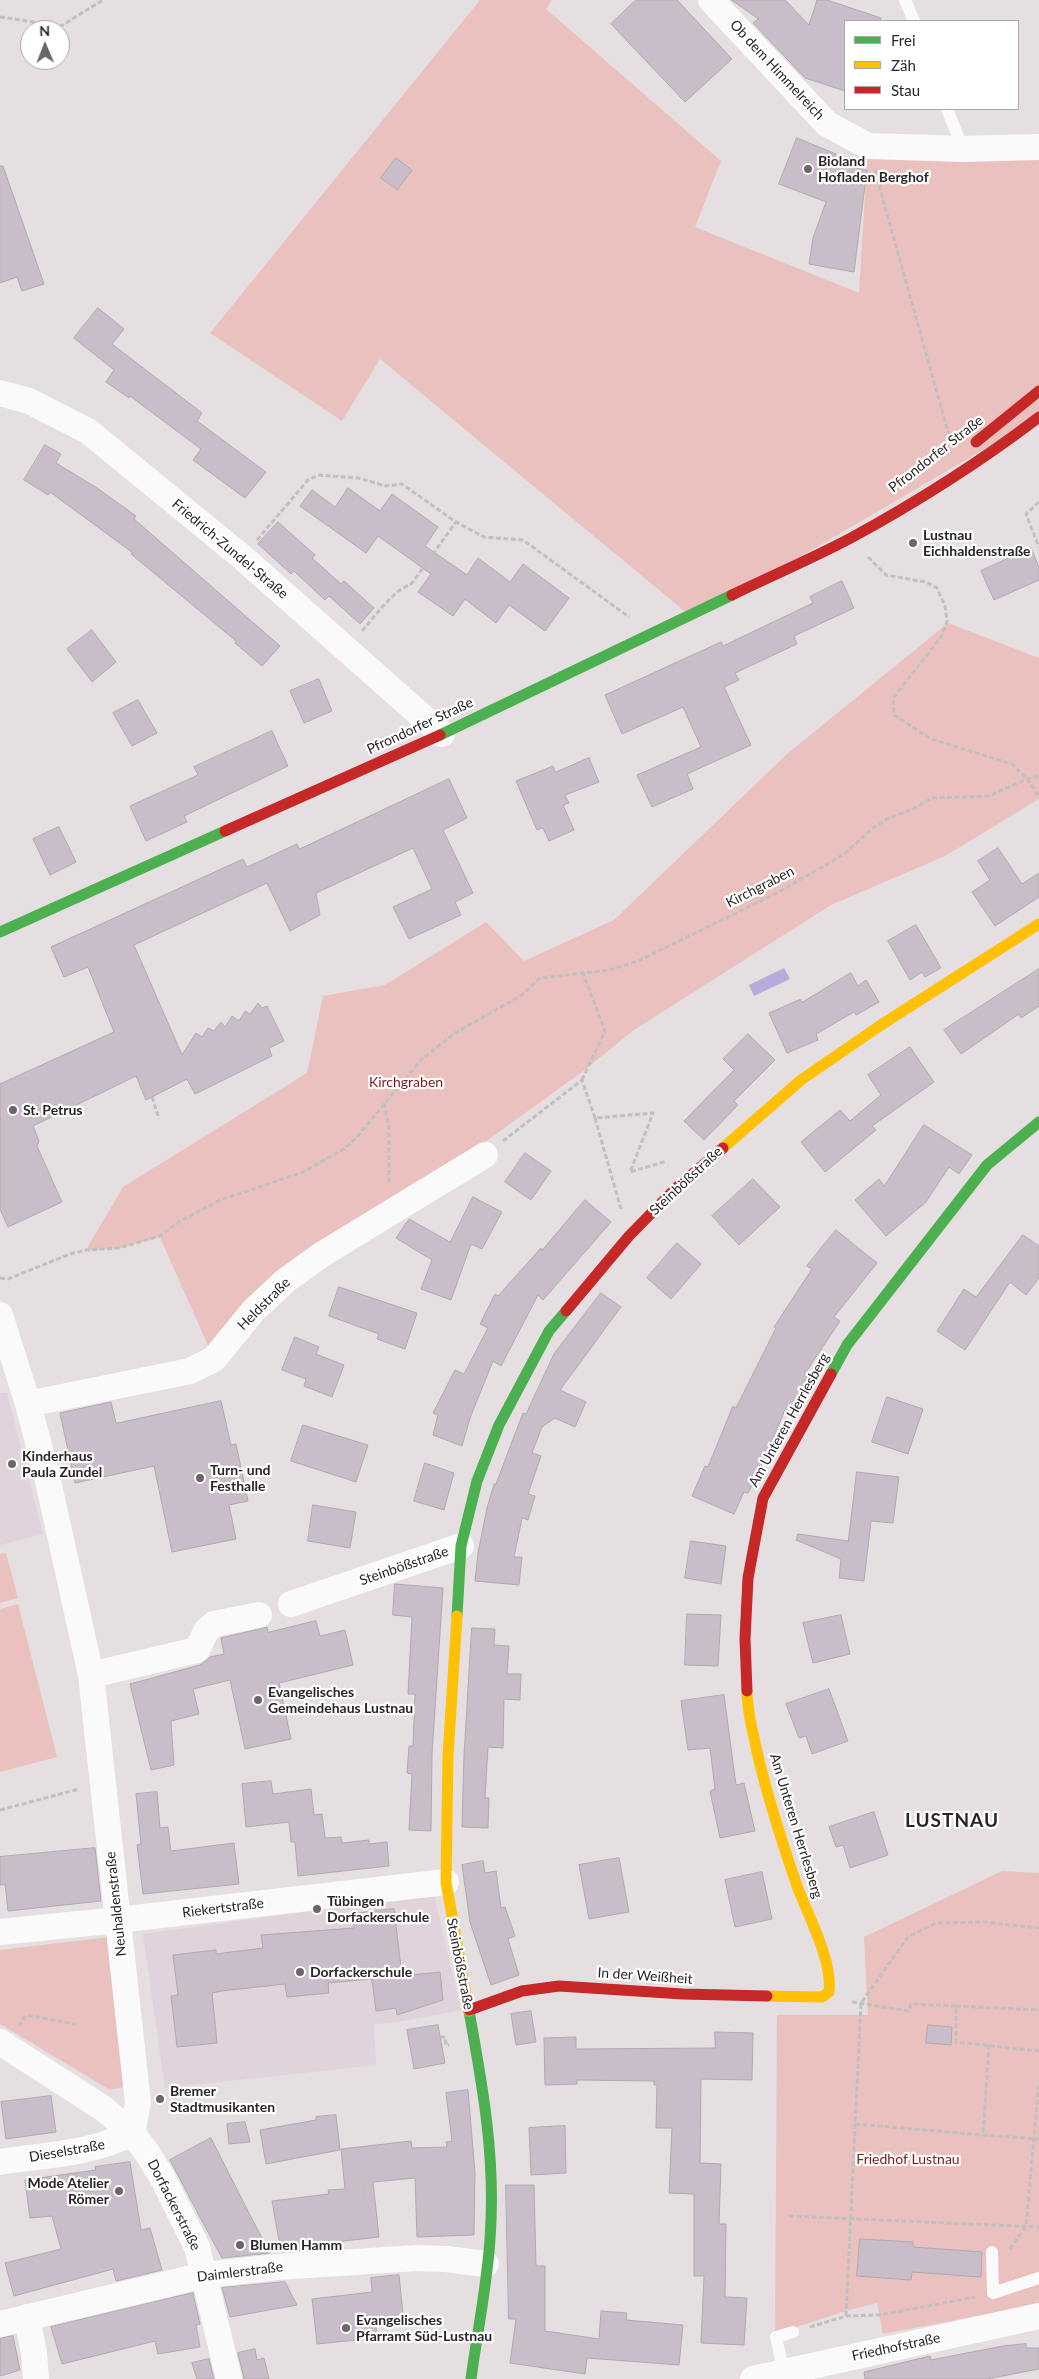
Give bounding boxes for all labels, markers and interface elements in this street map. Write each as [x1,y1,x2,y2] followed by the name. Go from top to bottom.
[726,17,828,123] street label: Ob dem Himmelreich
[20,20,70,70] north arrow
[844,20,1019,110] legend
[39,22,50,39] text: N
[891,31,916,49] text: Frei
[891,56,916,74] text: Zäh
[891,81,920,99] text: Stau
[818,153,929,186] place label: Bioland Hofladen Berghof
[802,163,814,175] marker: Bioland Hofladen Berghof
[885,412,987,496] street label: Pfrondorfer Straße
[169,496,291,602] street label: Friedrich-Zundel-Straße
[923,527,1031,560] place label: Lustnau Eichhaldenstraße
[907,537,919,549] marker: Lustnau Eichhaldenstraße
[364,694,476,758] street label: Pfrondorfer Straße
[723,863,797,911] street label: Kirchgraben
[369,1074,443,1090] park label: Kirchgraben
[23,1102,83,1118] place label: St. Petrus
[7,1104,19,1116] marker: St. Petrus
[646,1143,726,1219] street label: Steinbößstraße
[234,1274,294,1334] street label: Heldstraße
[745,1350,833,1490] street label: Am Unteren Herrlesberg
[22,1448,102,1480] place label: Kinderhaus Paula Zundel
[6,1458,18,1470] marker: Kinderhaus Paula Zundel
[210,1462,270,1494] place label: Turn- und Festhalle
[194,1472,206,1484] marker: Turn- und Festhalle
[357,1543,451,1589] street label: Steinbößstraße
[268,1684,413,1716] place label: Evangelisches Gemeindehaus Lustnau
[252,1694,264,1706] marker: Evangelisches Gemeindehaus Lustnau
[766,1752,826,1900] street label: Am Unteren Herrlesberg
[904,1810,1000,1832] district label: LUSTNAU
[102,1851,130,1957] street label: Neuhaldenstraße
[327,1893,429,1925] place label: Tübingen Dorfackerschule
[181,1895,265,1921] street label: Riekertstraße
[311,1903,323,1915] marker: Tübingen Dorfackerschule
[443,1917,477,2011] street label: Steinbößstraße
[310,1964,412,1980] place label: Dorfackerschule
[597,1964,693,1988] street label: In der Weißheit
[294,1966,306,1978] marker: Dorfackerschule
[170,2083,275,2116] place label: Bremer Stadtmusikanten
[154,2093,166,2105] marker: Bremer Stadtmusikanten
[28,2136,106,2166] street label: Dieselstraße
[856,2151,960,2167] park label: Friedhof Lustnau
[144,2157,204,2253] street label: Dorfackerstraße
[27,2175,109,2208] place label: Mode Atelier Römer
[113,2185,125,2197] marker: Mode Atelier Römer
[250,2237,342,2253] place label: Blumen Hamm
[234,2239,246,2251] marker: Blumen Hamm
[196,2258,284,2286] street label: Daimlerstraße
[356,2312,492,2344] place label: Evangelisches Pfarramt Süd-Lustnau
[340,2322,352,2334] marker: Evangelisches Pfarramt Süd-Lustnau
[850,2329,942,2365] street label: Friedhofstraße

